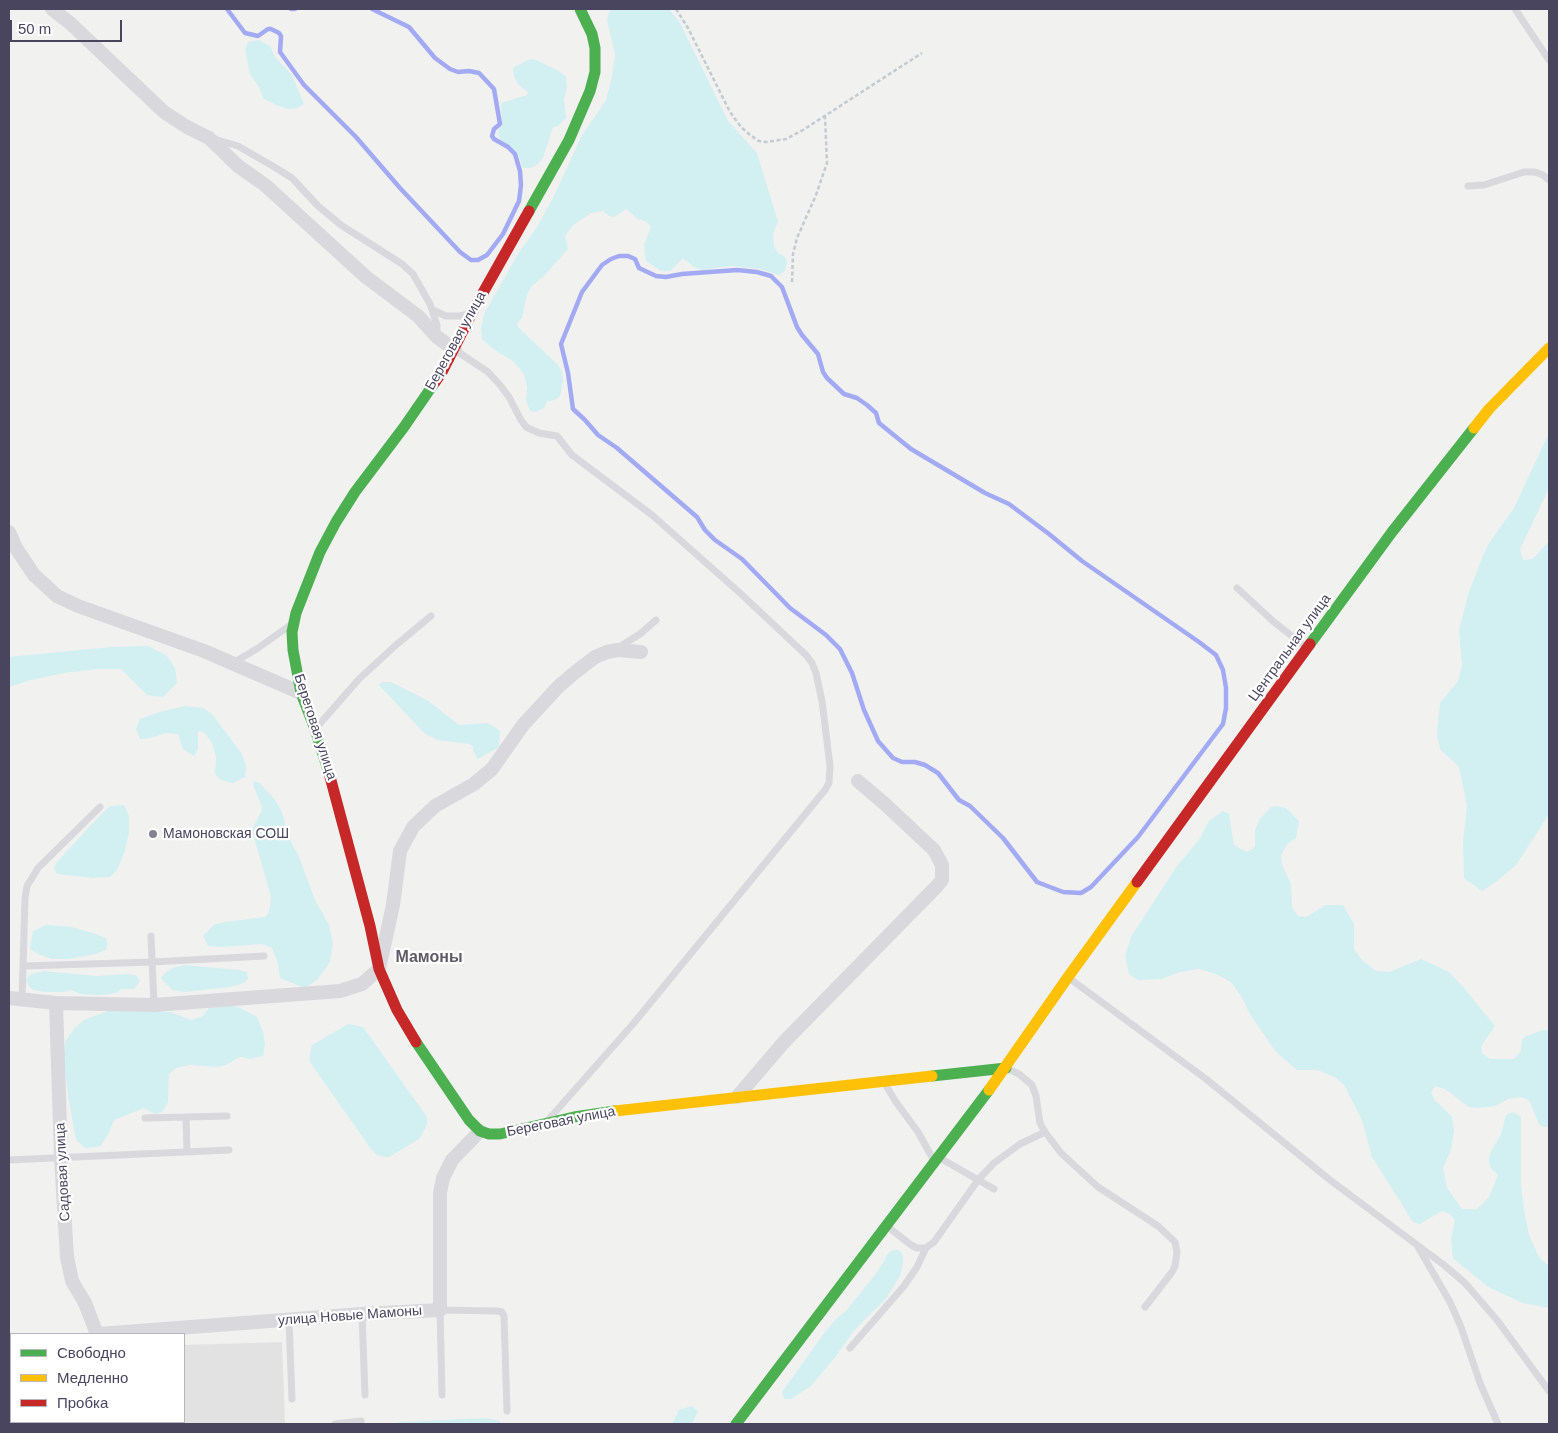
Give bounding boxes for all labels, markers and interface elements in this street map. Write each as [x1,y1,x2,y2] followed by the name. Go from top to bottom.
[12,10,125,42] scale bar
[18,20,51,37] text: 50 m
[422,289,490,393] street label: Береговая улица
[1245,591,1335,705] street label: Центральная улица
[290,672,340,782] street label: Береговая улица
[163,826,289,842] place label: Мамоновская СОШ
[147,828,159,840] marker: Мамоновская СОШ
[395,948,463,968] district label: Мамоны
[505,1103,617,1141] street label: Береговая улица
[52,1122,74,1222] street label: Садовая улица
[277,1303,423,1329] street label: улица Новые Мамоны
[10,1333,185,1423] legend
[57,1344,126,1361] text: Свободно
[57,1369,128,1386] text: Медленно
[57,1394,108,1411] text: Пробка

